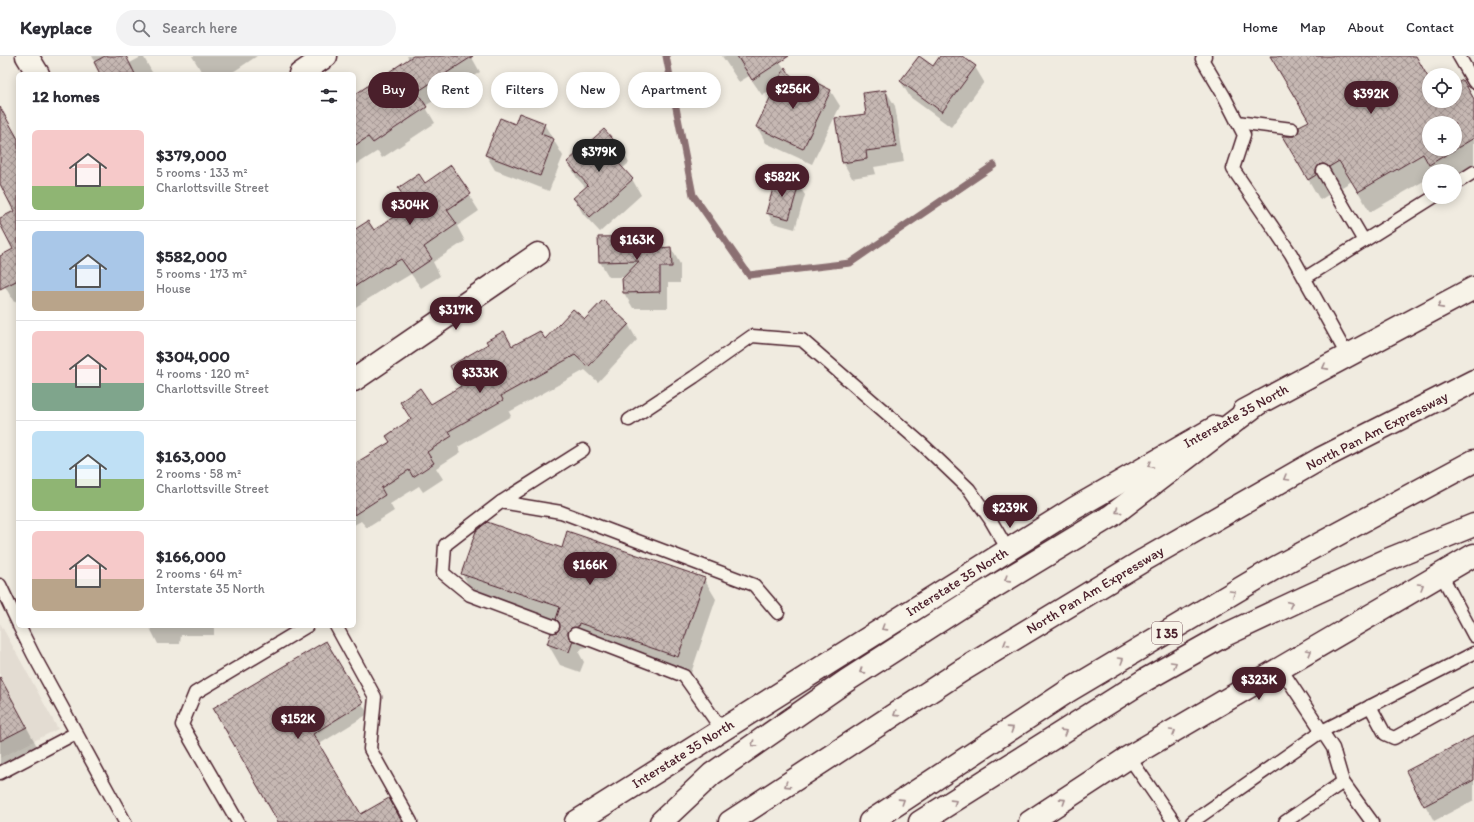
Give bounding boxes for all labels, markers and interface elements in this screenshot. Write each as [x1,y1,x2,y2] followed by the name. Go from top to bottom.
[116,10,396,46] search box
[20,16,92,39] text: Keyplace
[130,17,152,39] icon: search
[162,19,237,37] text: Search here
[1243,19,1278,36] text: Home
[1300,19,1326,36] text: Map
[1348,19,1384,36] text: About
[1406,19,1454,36] text: Contact
[1422,68,1462,204] map controls
[1422,68,1462,108] button: locate
[368,72,419,108] chip: Buy
[427,72,483,108] chip: Rent
[491,72,558,108] chip: Filters
[566,72,620,108] chip: New
[628,72,721,108] chip: Apartment
[765,76,821,110] pin: $256K
[775,81,811,96] text: $256K
[1343,81,1399,115] pin: $392K
[318,85,340,107] icon: filters
[32,86,100,106] text: 12 homes
[1353,86,1389,101] text: $392K
[1422,116,1462,156] button: +
[571,139,627,173] pin: $379K
[581,144,617,159] text: $379K
[156,145,227,165] text: $379,000
[64,146,112,194] icon: home
[754,164,810,198] pin: $582K
[1422,164,1462,204] button: −
[156,165,248,180] text: 5 rooms · 133 m²
[764,169,800,184] text: $582K
[156,180,269,195] text: Charlottsville Street
[382,192,438,226] pin: $304K
[391,197,429,212] text: $304K
[609,227,665,261] pin: $163K
[620,232,654,247] text: $163K
[156,246,227,266] text: $582,000
[64,247,112,295] icon: home
[156,266,247,281] text: 5 rooms · 173 m²
[156,281,191,296] text: House
[428,297,484,331] pin: $317K
[439,302,473,317] text: $317K
[1436,302,1444,309] one-way arrow
[156,346,230,366] text: $304,000
[64,347,112,395] icon: home
[452,360,508,394] pin: $333K
[1322,363,1329,370] one-way arrow
[462,365,498,380] text: $333K
[156,366,249,381] text: 4 rooms · 120 m²
[1181,380,1292,452] street label: Interstate 35 North
[156,381,269,396] text: Charlottsville Street
[1303,388,1451,474] street label: North Pan Am Expressway
[156,446,226,466] text: $163,000
[64,447,112,495] icon: home
[1147,460,1154,467] one-way arrow
[156,466,241,481] text: 2 rooms · 58 m²
[1283,474,1290,481] one-way arrow
[156,481,269,496] text: Charlottsville Street
[982,495,1038,529] pin: $239K
[992,500,1028,515] text: $239K
[1115,506,1122,513] one-way arrow
[1023,542,1167,638] street label: North Pan Am Expressway
[903,543,1012,620] street label: Interstate 35 North
[156,546,226,566] text: $166,000
[64,547,112,595] icon: home
[562,552,618,586] pin: $166K
[573,557,607,572] text: $166K
[156,566,242,581] text: 2 rooms · 64 m²
[1004,574,1011,581] one-way arrow
[156,581,265,596] text: Interstate 35 North
[1417,583,1424,590] one-way arrow
[1229,591,1236,598] one-way arrow
[1285,601,1293,609] one-way arrow
[1152,622,1182,644] road number: I 35
[881,623,888,631] one-way arrow
[1003,639,1010,647] one-way arrow
[1305,649,1312,657] one-way arrow
[1117,657,1124,665] one-way arrow
[1170,661,1177,668] one-way arrow
[859,666,866,674] one-way arrow
[1231,667,1287,701] pin: $323K
[1241,672,1277,687] text: $323K
[270,706,326,740] pin: $152K
[893,709,900,716] one-way arrow
[281,711,315,726] text: $152K
[629,715,738,792] street label: Interstate 35 North
[1007,726,1014,734] one-way arrow
[1060,729,1067,737] one-way arrow
[1169,729,1176,736] one-way arrow
[752,739,759,746] one-way arrow
[784,780,791,788] one-way arrow
[898,798,905,805] one-way arrow
[950,799,957,807] one-way arrow
[1058,799,1065,806] one-way arrow

